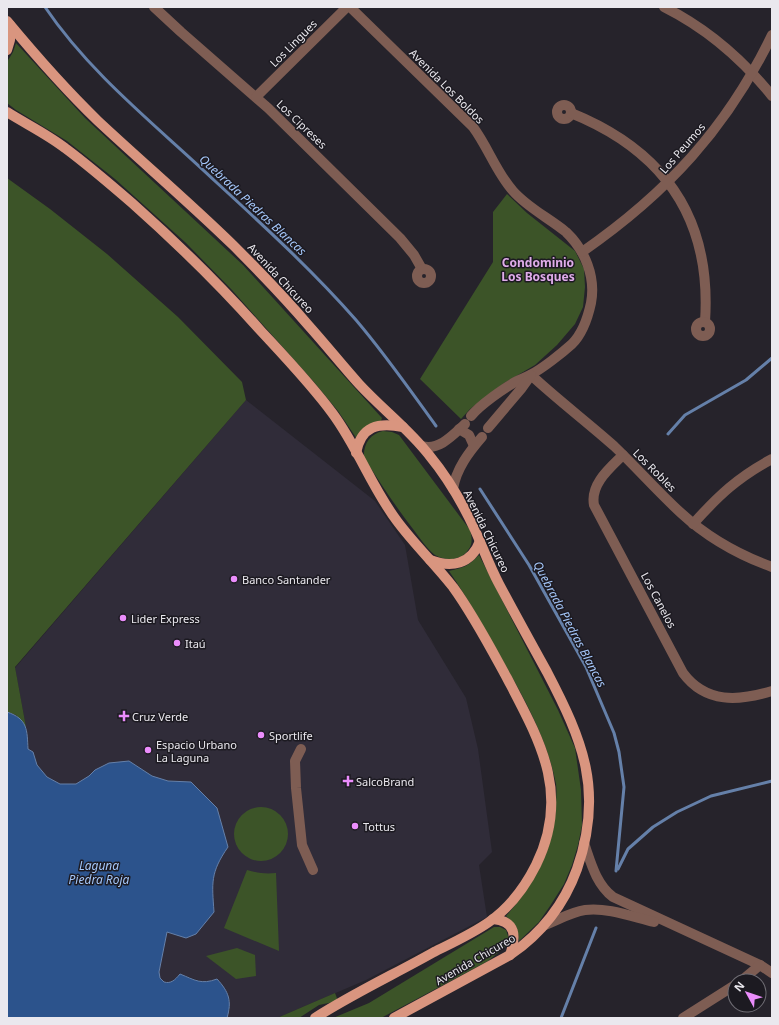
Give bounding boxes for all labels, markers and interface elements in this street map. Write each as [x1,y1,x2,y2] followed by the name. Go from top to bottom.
[266,16,320,70] street label: Los Lingues
[406,45,488,127] street label: Avenida Los Boldos
[274,96,330,152] street label: Los Cipreses
[656,120,708,176] street label: Los Peumos
[196,151,310,259] water label: Quebrada Piedras Blancas
[245,240,317,316] street label: Avenida Chicureo
[501,254,575,285] district label: Condominio Los Bosques
[630,445,680,495] street label: Los Robles
[461,487,514,575] street label: Avenida Chicureo
[529,558,611,690] water label: Quebrada Piedras Blancas
[638,569,680,631] street label: Los Canelos
[242,572,331,587] place label: Banco Santander
[229,574,239,584] marker: Banco Santander
[131,611,200,626] place label: Lider Express
[118,613,128,623] marker: Lider Express
[185,636,206,651] place label: Itaú
[172,638,182,648] marker: Itaú
[132,709,188,724] place label: Cruz Verde
[119,711,129,721] marker: Cruz Verde
[269,728,313,743] place label: Sportlife
[256,730,266,740] marker: Sportlife
[156,737,237,765] place label: Espacio Urbano La Laguna
[143,745,153,755] marker: Espacio Urbano La Laguna
[356,774,414,789] place label: SalcoBrand
[343,776,353,786] marker: SalcoBrand
[363,819,395,834] place label: Tottus
[350,821,360,831] marker: Tottus
[69,857,130,888] water label: Laguna Piedra Roja
[432,930,518,988] street label: Avenida Chicureo
[727,973,767,1013] north arrow
[730,978,748,995] text: N

